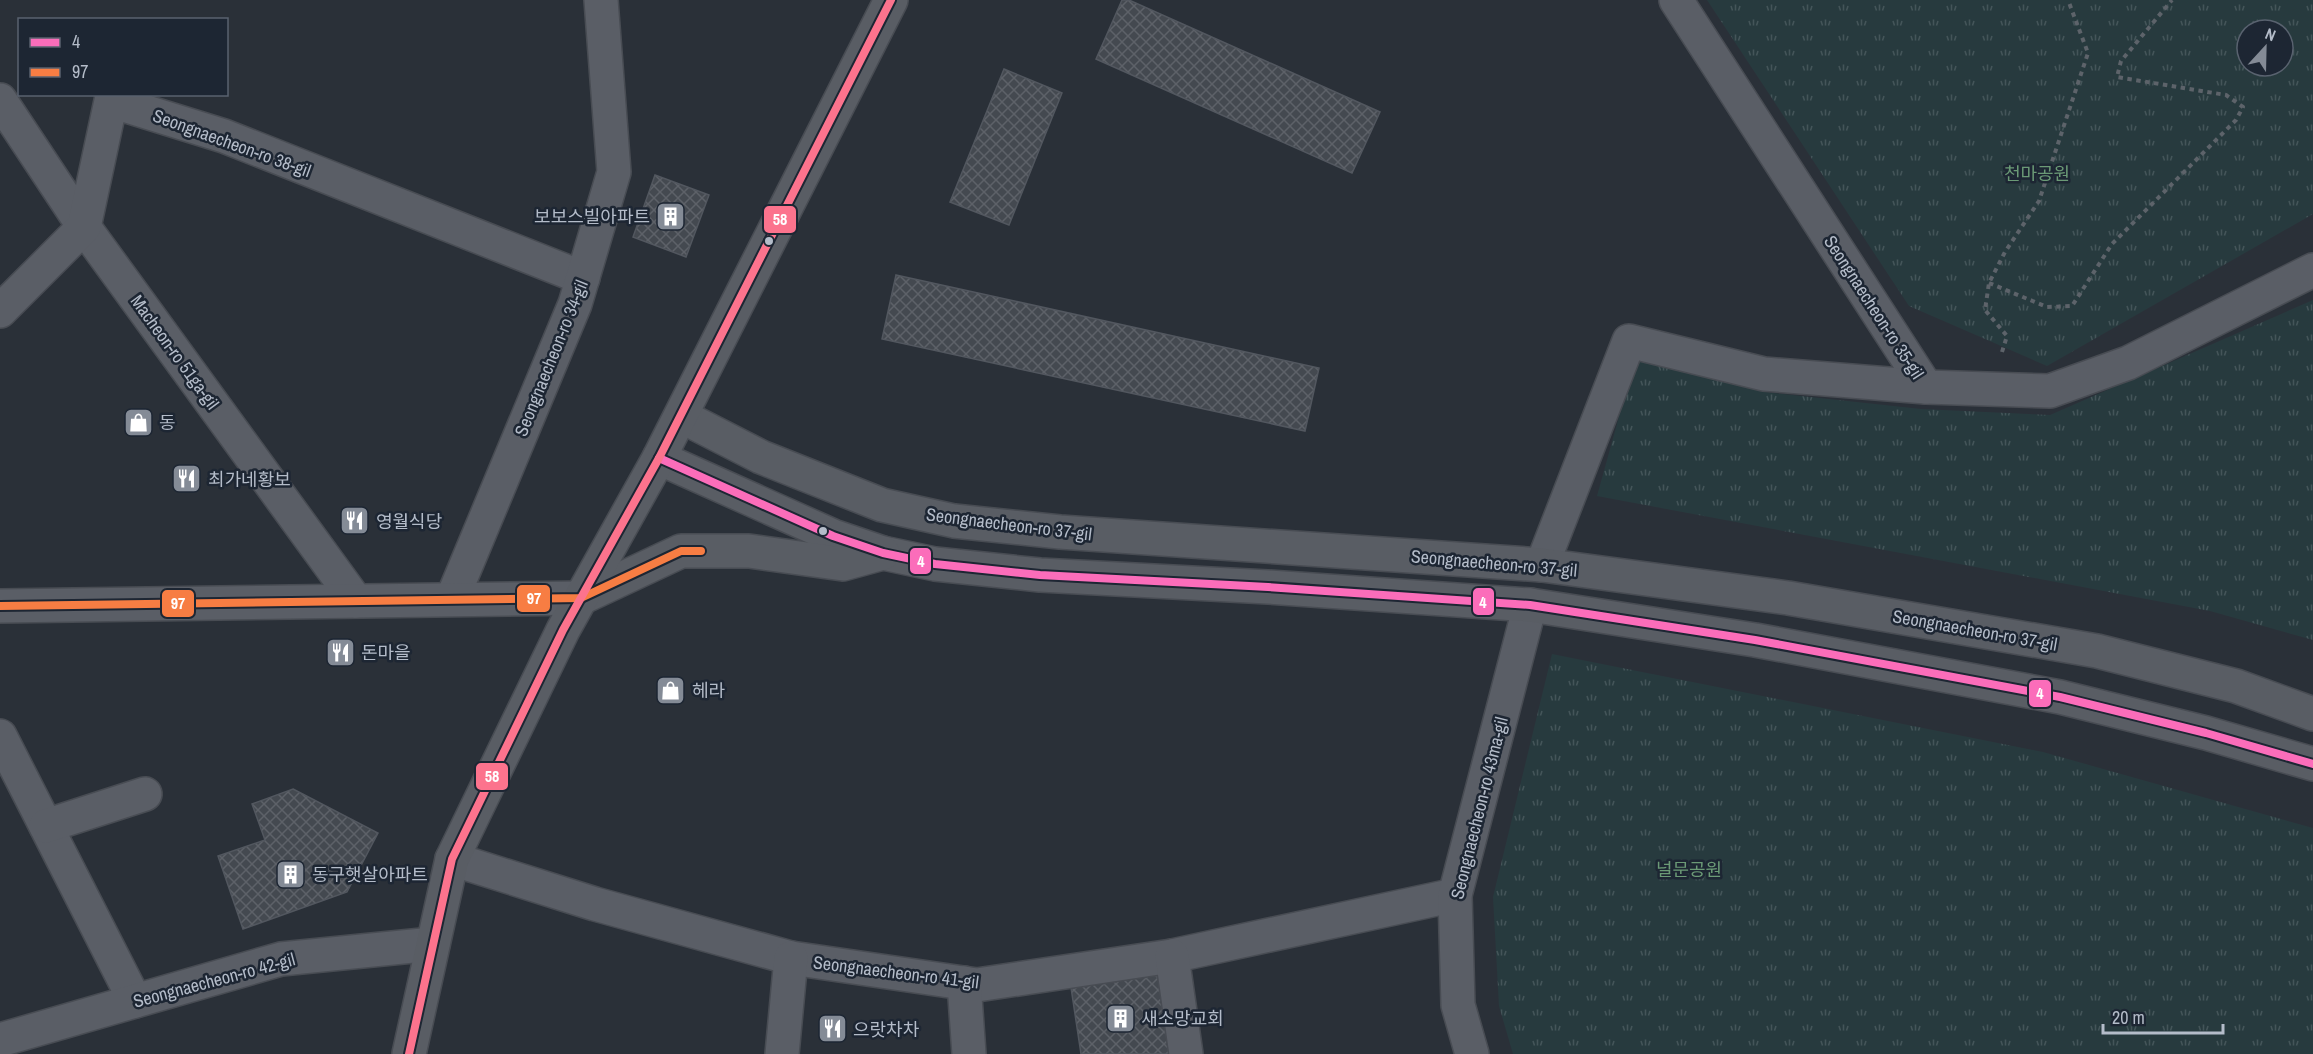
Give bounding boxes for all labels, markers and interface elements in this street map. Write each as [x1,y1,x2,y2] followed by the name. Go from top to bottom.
[18,18,228,96] legend
[2235,18,2295,78] north arrow
[2262,22,2279,46] text: N
[72,29,80,54] text: 4
[72,59,88,84] text: 97
[149,103,315,183] street label: Seongnaecheon-ro 38-gil
[2004,161,2070,186] park label: 천마공원
[655,200,687,232] building icon: 보보스빌아파트
[534,204,650,229] place label: 보보스빌아파트
[763,205,797,234] line badge: 58
[773,208,787,230] text: 58
[1818,230,1930,384] street label: Seongnaecheon-ro 35-gil
[763,235,775,247] unlabelled marker
[508,276,594,440] street label: Seongnaecheon-ro 34-gil
[125,290,225,414] street label: Macheon-ro 51ga-gil
[122,406,154,438] shop icon: 동
[159,410,176,435] place label: 동
[171,463,203,495] restaurant icon: 최가네황보
[208,467,291,492] place label: 최가네황보
[925,501,1093,547] street label: Seongnaecheon-ro 37-gil
[339,505,371,537] restaurant icon: 영월식당
[376,509,442,534] place label: 영월식당
[817,525,829,537] unlabelled marker
[1410,543,1578,583] street label: Seongnaecheon-ro 37-gil
[909,547,932,575] line badge: 4
[917,550,925,572] text: 4
[516,584,551,613] line badge: 97
[527,587,541,609] text: 97
[1472,587,1495,616] line badge: 4
[161,589,195,618] line badge: 97
[1479,591,1487,613] text: 4
[171,592,185,614] text: 97
[1891,603,2059,657] street label: Seongnaecheon-ro 37-gil
[324,636,356,668] restaurant icon: 돈마을
[361,640,411,665] place label: 돈마을
[655,674,687,706] shop icon: 헤라
[692,678,726,703] place label: 헤라
[2028,679,2052,708] line badge: 4
[2036,682,2044,704] text: 4
[1444,714,1514,902] street label: Seongnaecheon-ro 43ma-gil
[475,762,509,791] line badge: 58
[485,765,499,787] text: 58
[1656,857,1722,882] park label: 널문공원
[275,858,307,890] building icon: 동구햇살아파트
[312,862,428,887] place label: 동구햇살아파트
[130,946,298,1014] street label: Seongnaecheon-ro 42-gil
[812,949,980,995] street label: Seongnaecheon-ro 41-gil
[2103,997,2223,1035] scale bar
[1104,1002,1136,1034] building icon: 새소망교회
[2112,1005,2145,1030] text: 20 m
[1141,1006,1224,1031] place label: 새소망교회
[816,1013,848,1045] restaurant icon: 으랏차차
[853,1017,920,1042] place label: 으랏차차

